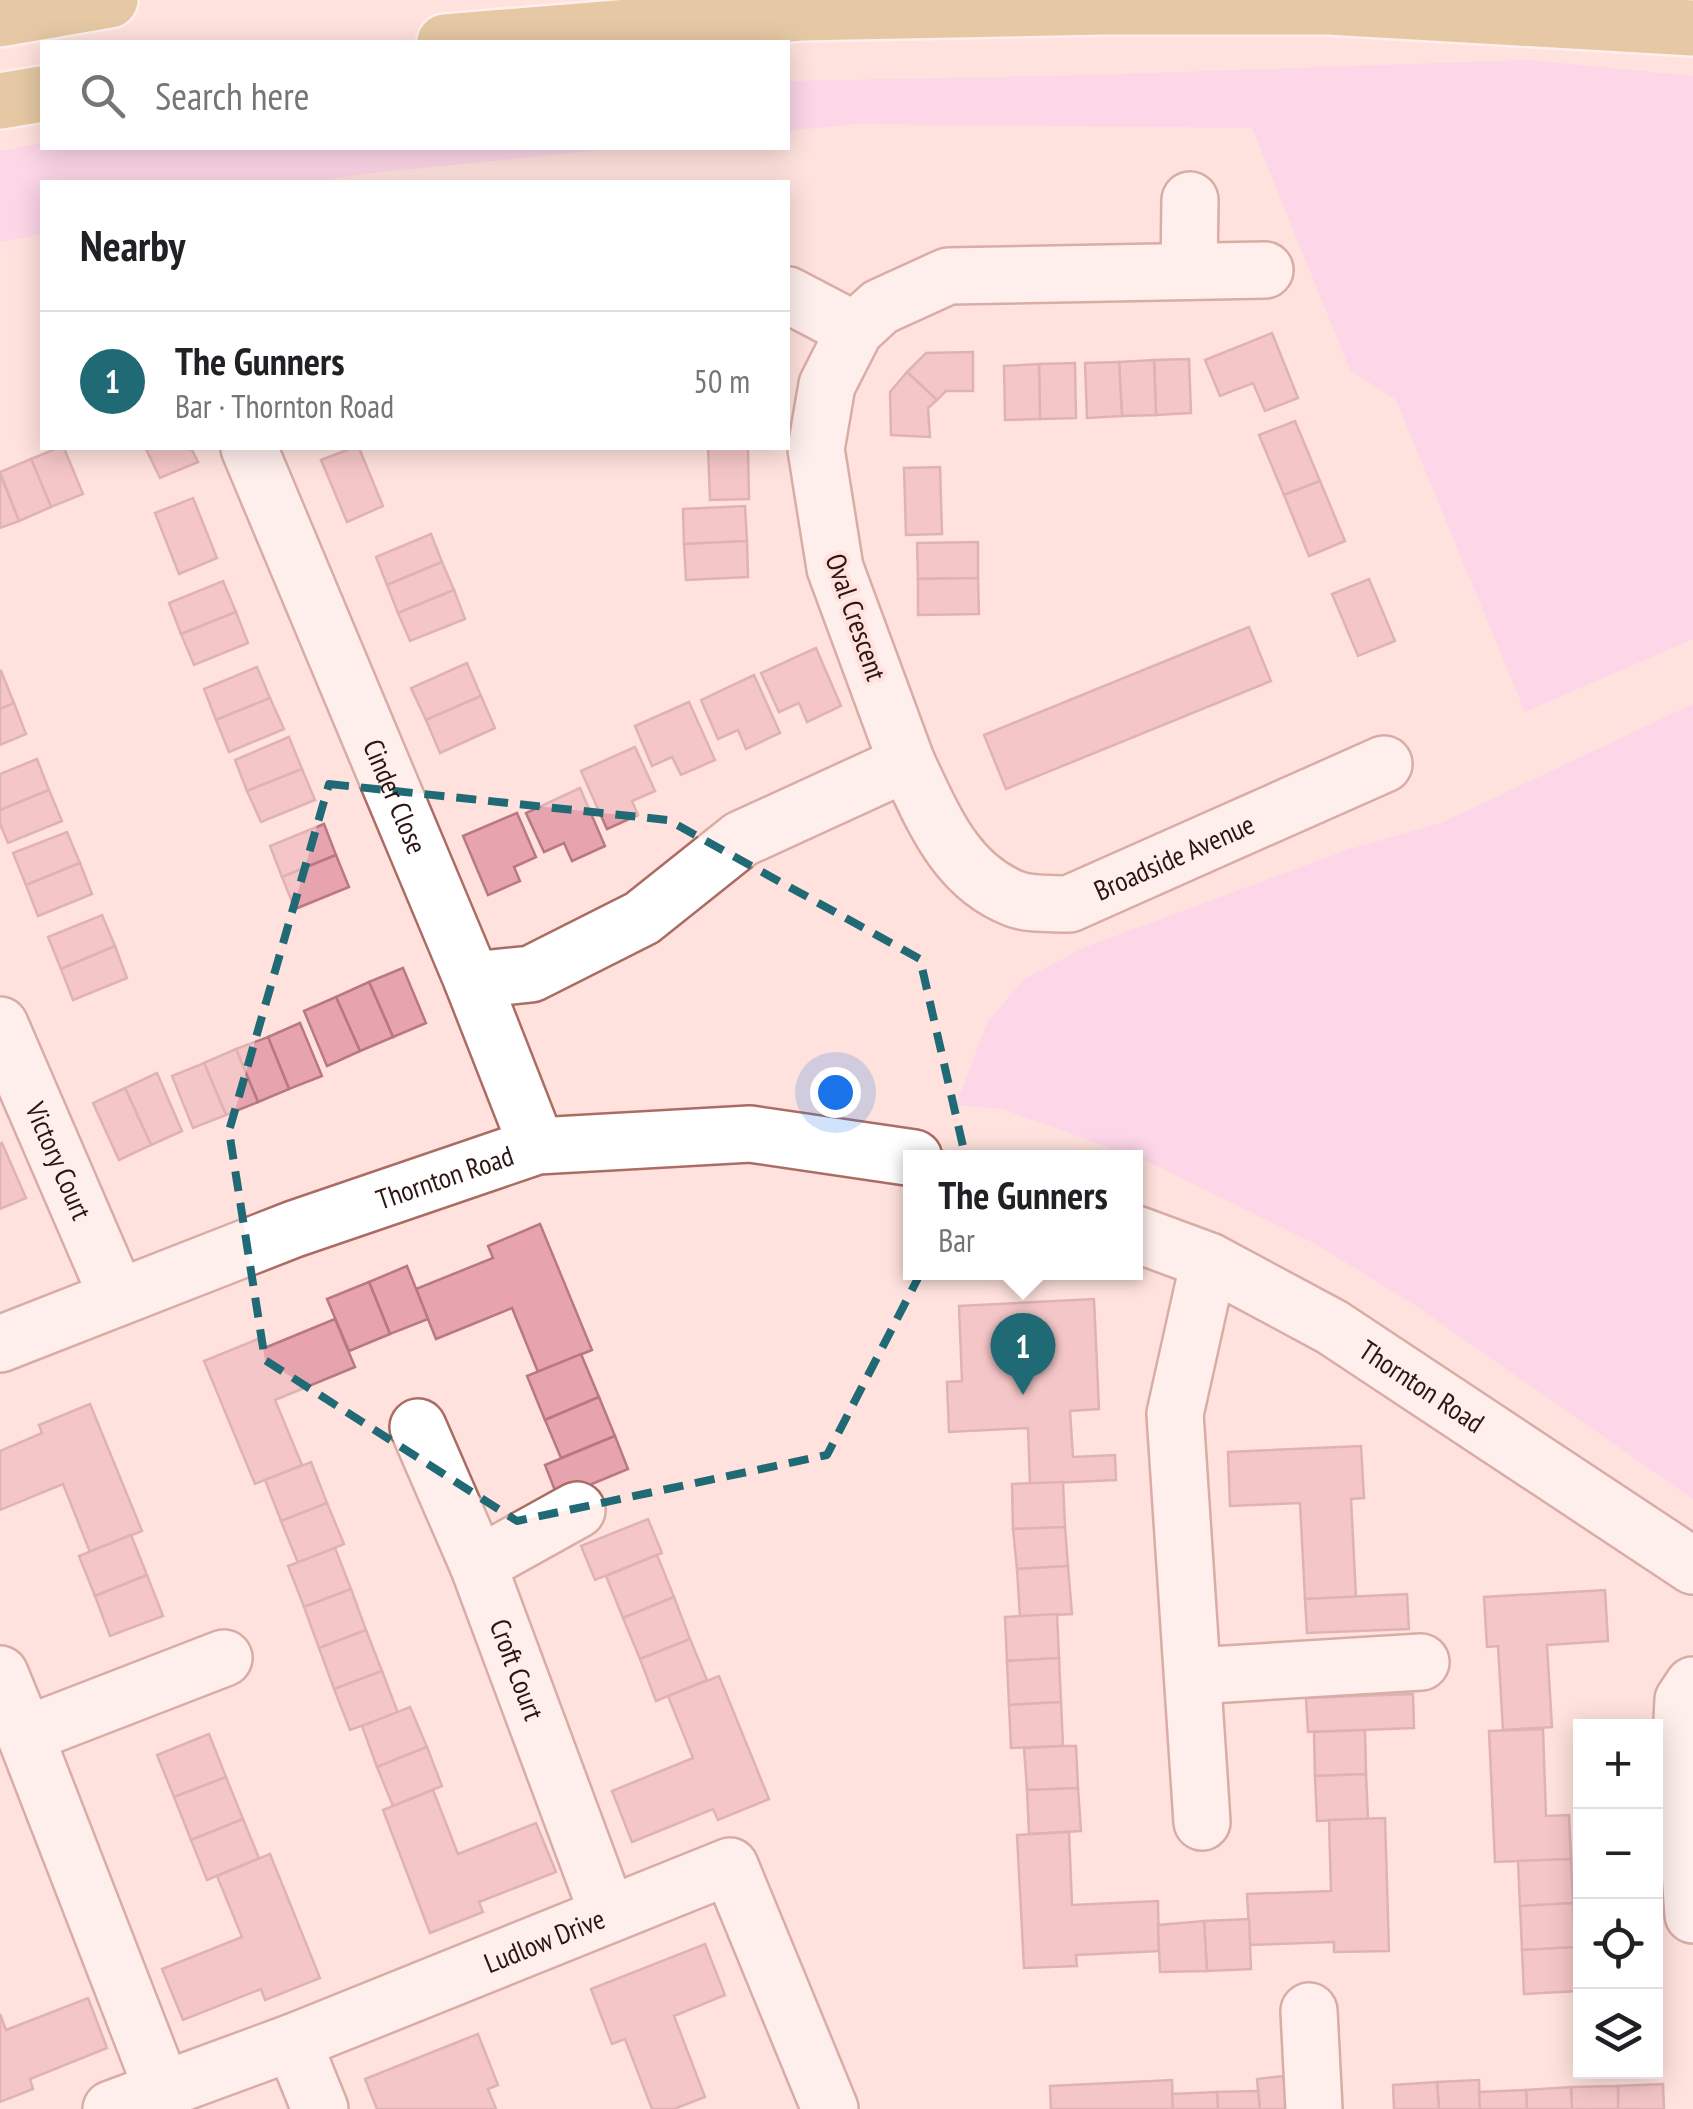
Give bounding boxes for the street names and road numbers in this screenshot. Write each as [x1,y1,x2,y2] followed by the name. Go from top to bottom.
[818,549,896,685] street label: Oval Crescent
[355,733,436,859] street label: Cinder Close
[1088,805,1260,909] street label: Broadside Avenue
[17,1095,101,1225] street label: Victory Court
[371,1136,518,1218] street label: Thornton Road
[1352,1331,1492,1441] street label: Thornton Road
[482,1614,553,1725] street label: Croft Court
[479,1899,610,1981] street label: Ludlow Drive

